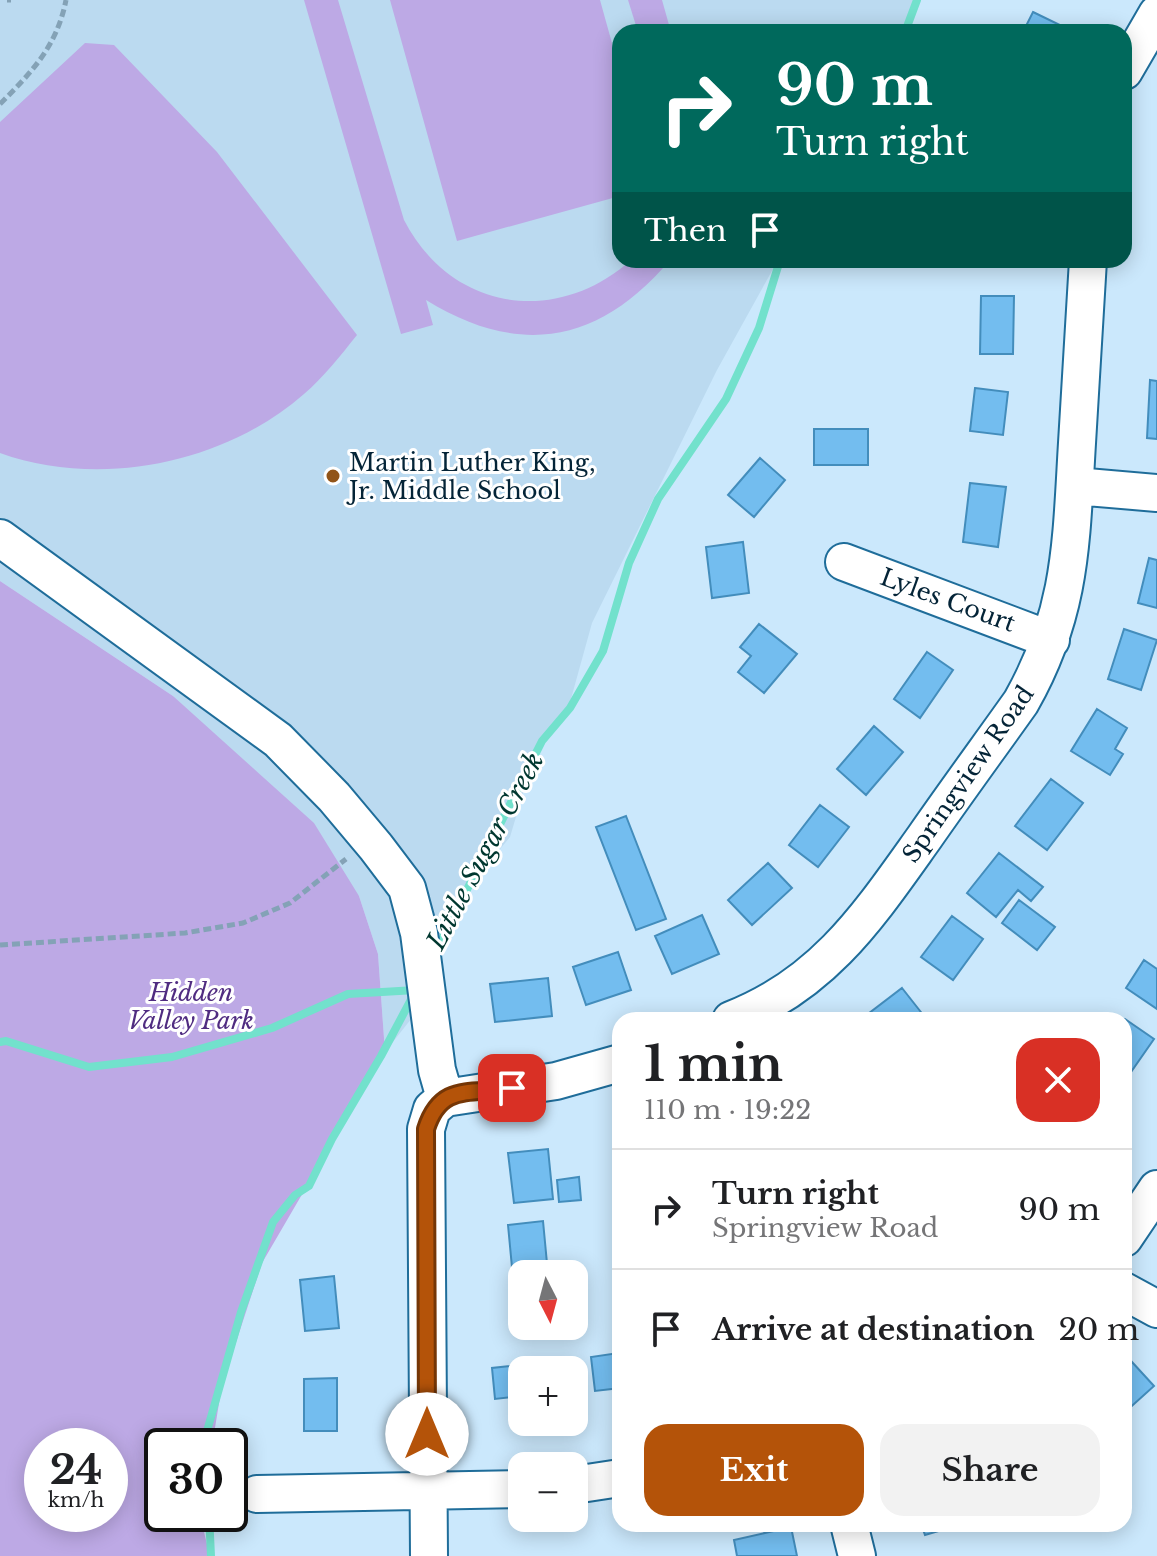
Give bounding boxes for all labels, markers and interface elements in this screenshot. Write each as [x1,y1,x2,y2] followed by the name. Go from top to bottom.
[776,51,933,120] text: 90 m
[644,56,748,160] icon: right
[776,120,969,165] text: Turn right
[743,208,787,252] icon: arrive
[644,212,727,249] text: Then
[346,448,596,505] place label: Martin Luther King, Jr. Middle School
[324,467,342,485] marker: Martin Luther King, Jr. Middle School
[876,562,1020,638] street label: Lyles Court
[896,680,1040,868] street label: Springview Road
[419,747,550,956] water label: Little Sugar Creek
[128,978,254,1035] park label: Hidden Valley Park
[644,1034,783,1094] text: 1 min
[1016,1038,1100,1122] button: close
[478,1054,546,1122] pin
[490,1066,534,1110] icon: arrive
[644,1094,811,1126] text: 110 m · 19:22
[712,1175,879,1212] text: Turn right
[644,1187,688,1231] icon: right
[1018,1191,1100,1228] text: 90 m
[712,1212,938,1244] text: Springview Road
[508,1260,588,1340] north arrow
[508,1260,588,1532] map controls
[644,1307,688,1351] icon: arrive
[712,1311,1035,1348] text: Arrive at destination
[1059,1311,1139,1348] text: 20 m
[508,1356,588,1436] button: +
[385,1392,469,1476] position arrow
[644,1424,864,1516] button: Exit
[880,1424,1100,1516] button: Share
[144,1428,248,1532] speed limit sign: 30
[50,1445,102,1495] text: 24
[508,1452,588,1532] button: −
[48,1488,104,1512] text: km/h

